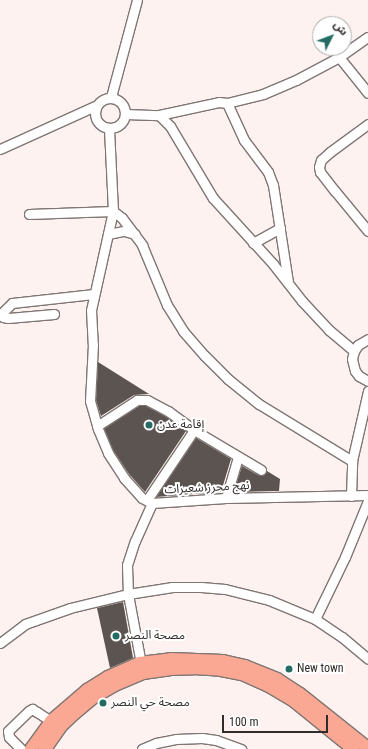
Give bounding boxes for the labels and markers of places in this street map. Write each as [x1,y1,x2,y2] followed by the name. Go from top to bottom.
[157,418,204,432] place label: إقامة عدن
[144,420,154,430] marker: إقامة عدن
[125,629,185,643] place label: مصحة النصر
[110,630,122,642] marker: مصحة النصر
[297,662,344,676] place label: New town
[284,664,294,674] marker: New town
[111,696,190,710] place label: مصحة حي النصر
[98,698,108,708] marker: مصحة حي النصر

